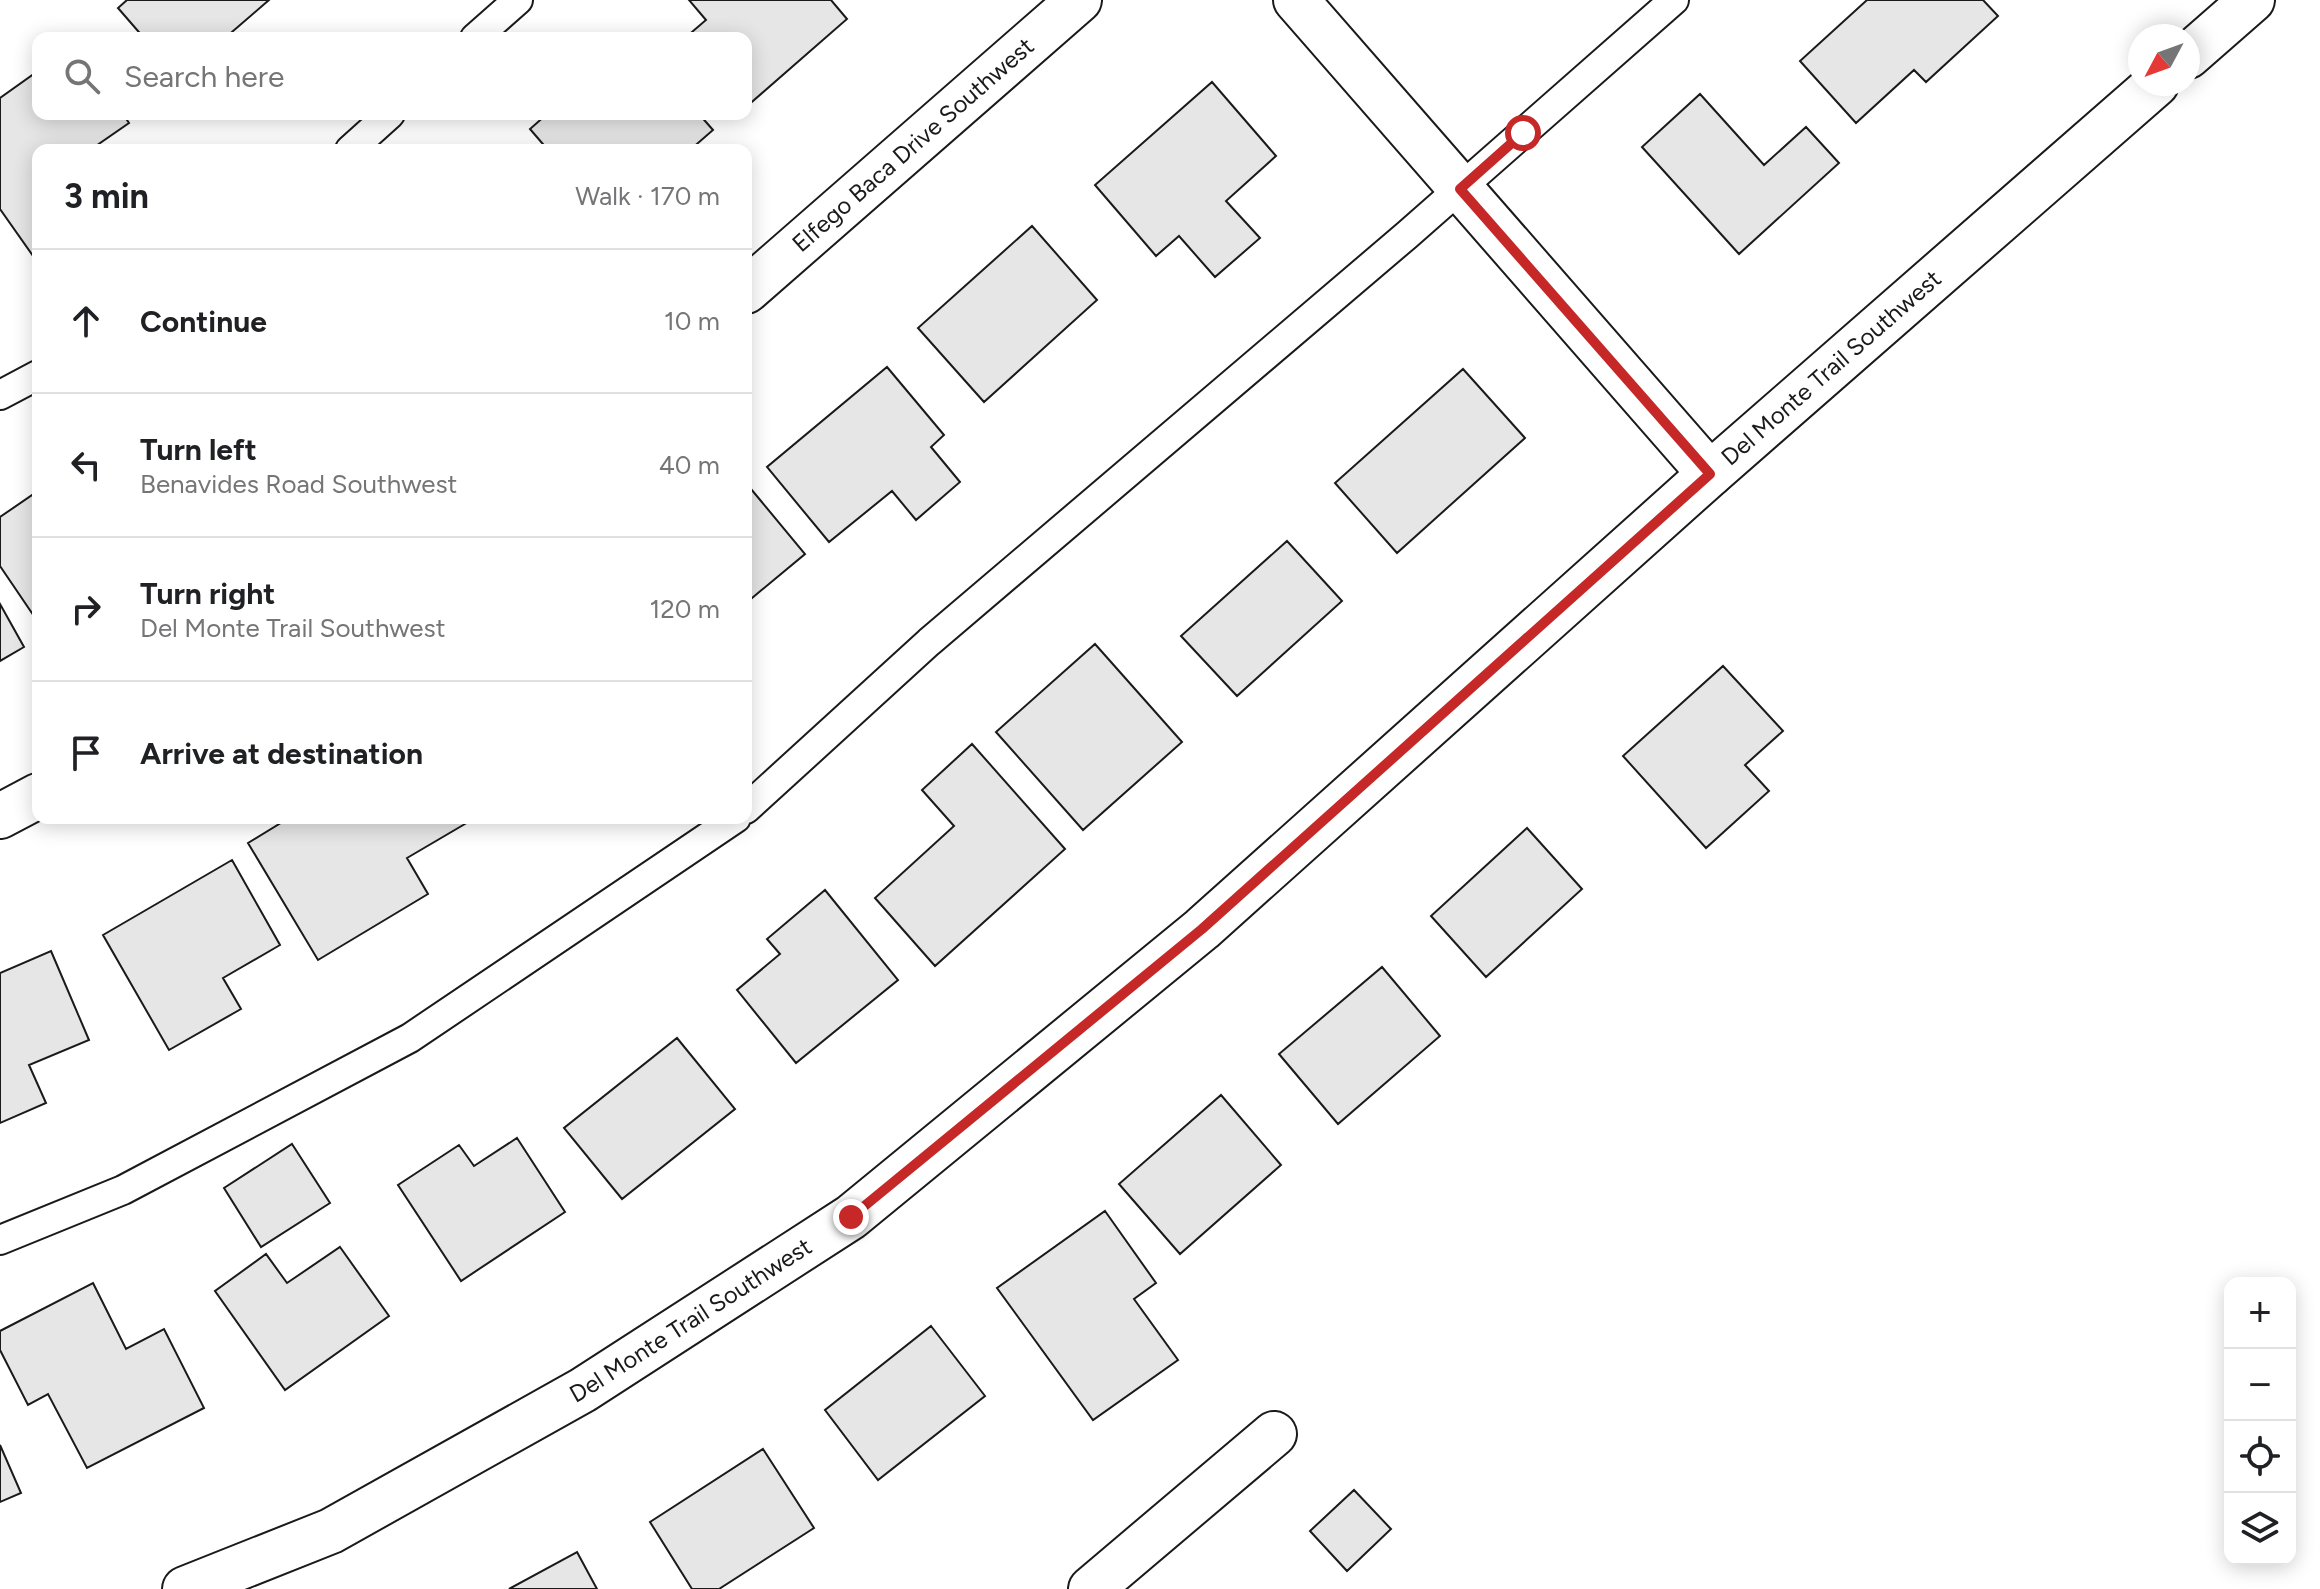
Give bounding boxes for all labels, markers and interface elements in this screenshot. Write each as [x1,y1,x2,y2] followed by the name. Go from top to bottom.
[2128,24,2200,96] north arrow
[786,31,1040,258] street label: Elfego Baca Drive Southwest
[32,32,752,120] search box
[60,54,104,98] icon: search
[124,58,284,95] text: Search here
[1505,115,1541,151] route start
[64,176,149,217] text: 3 min
[575,180,720,212] text: Walk · 170 m
[1715,264,1947,471] street label: Del Monte Trail Southwest
[64,299,108,343] icon: ahead
[140,303,267,340] text: Continue
[664,305,720,337] text: 10 m
[140,431,257,468] text: Turn left
[64,443,108,487] icon: left
[659,449,720,481] text: 40 m
[140,468,457,500] text: Benavides Road Southwest
[140,575,275,612] text: Turn right
[64,587,108,631] icon: right
[650,593,720,625] text: 120 m
[140,612,445,644] text: Del Monte Trail Southwest
[64,731,108,775] icon: arrive
[140,735,423,772] text: Arrive at destination
[833,1199,869,1235] route end
[564,1231,817,1409] street label: Del Monte Trail Southwest
[2224,1277,2296,1565] map controls
[2224,1277,2296,1349] button: +
[2224,1349,2296,1421] button: −
[2224,1421,2296,1493] button: locate
[2224,1493,2296,1565] button: layers

